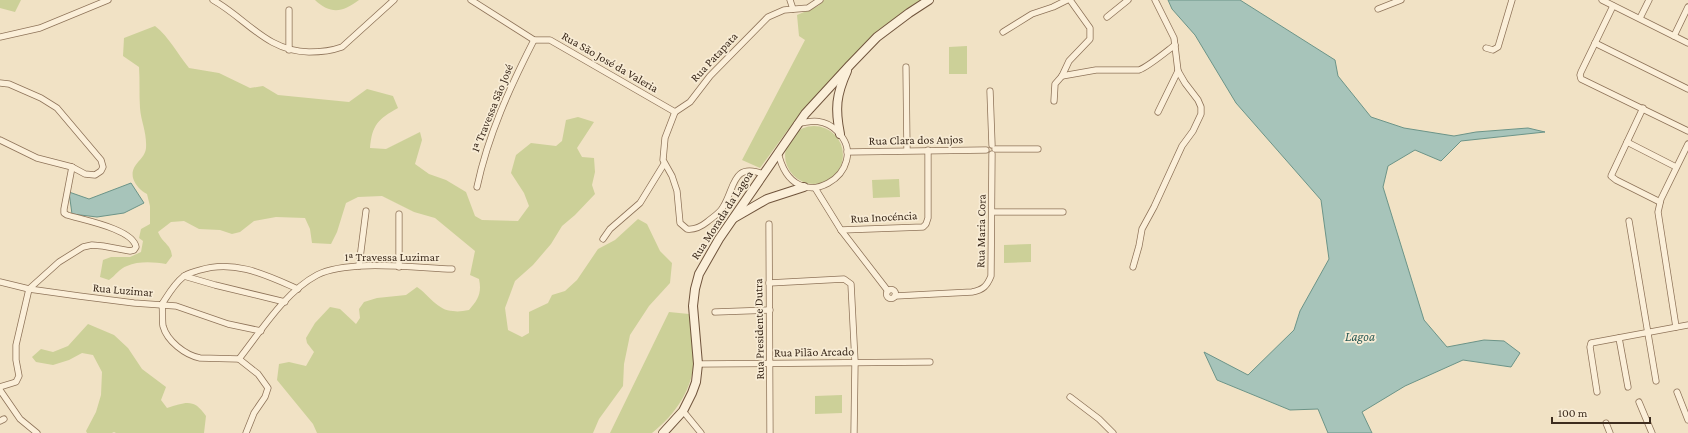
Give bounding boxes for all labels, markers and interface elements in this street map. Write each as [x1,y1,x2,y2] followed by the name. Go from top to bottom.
[559,29,661,96] street label: Rua São José da Valeria
[687,29,741,85] street label: Rua Patapata
[468,62,516,154] street label: 1ª Travessa São José
[869,132,964,148] street label: Rua Clara dos Anjos
[688,168,756,262] street label: Rua Morada da Lagoa
[973,193,989,268] street label: Rua Maria Cora
[850,208,918,226] street label: Rua Inocéncia
[345,250,440,264] street label: 1ª Travessa Luzimar
[751,278,767,380] street label: Rua Presidente Dutra
[92,280,155,300] street label: Rua Luzimar
[1345,329,1375,344] water label: Lagoa
[774,344,854,360] street label: Rua Pilão Arcado
[1552,399,1650,425] scale bar
[1558,406,1588,420] text: 100 m

